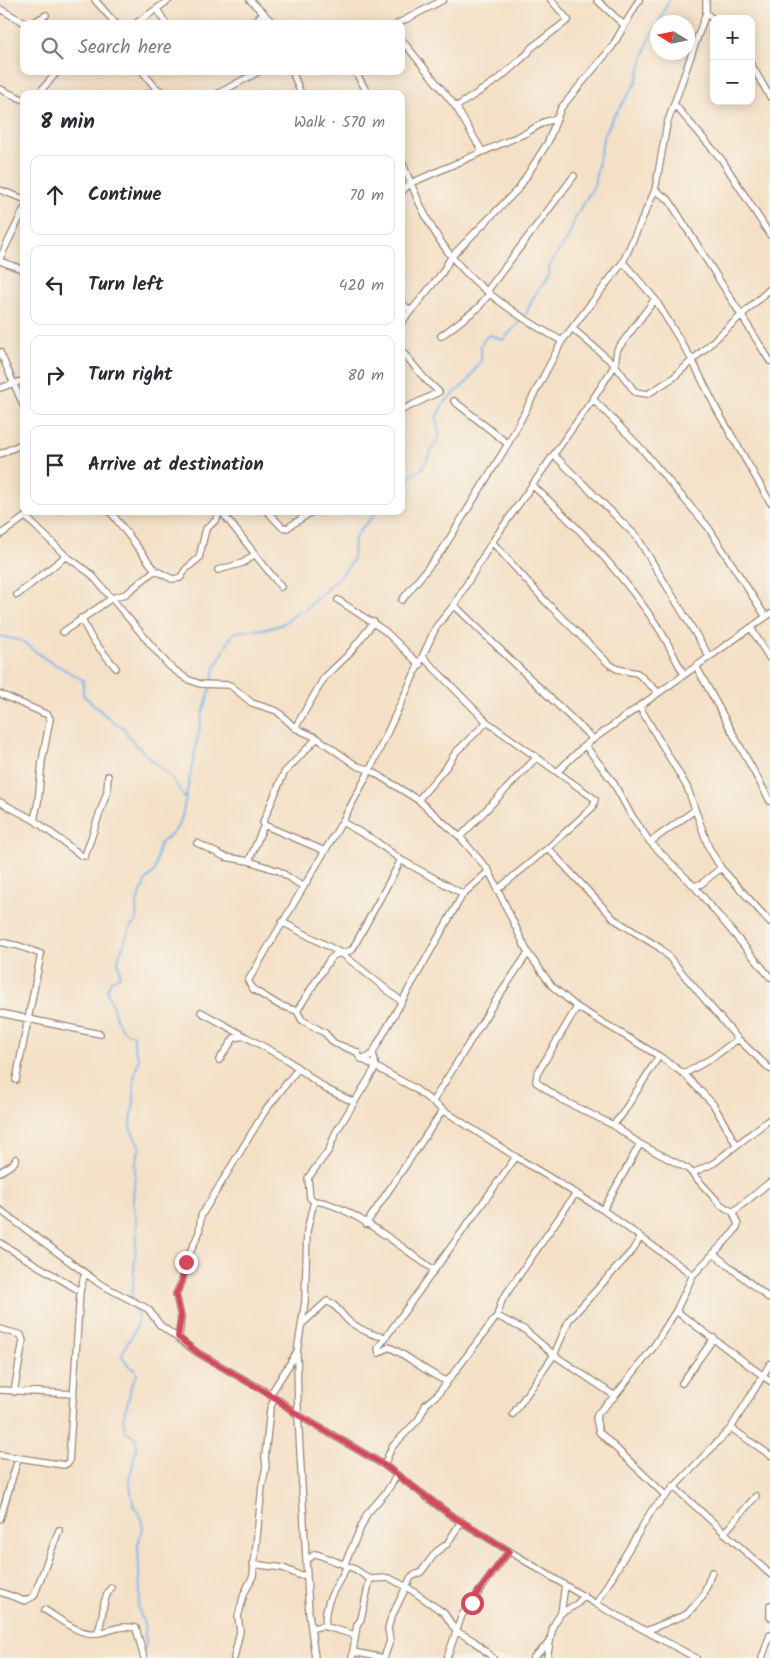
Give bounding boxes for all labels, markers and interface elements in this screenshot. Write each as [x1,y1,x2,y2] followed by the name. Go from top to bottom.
[650,15,695,60] north arrow
[710,15,755,105] map controls
[710,15,755,60] button: +
[20,20,405,75] search box
[78,33,172,63] text: Search here
[38,34,66,62] icon: search
[710,60,755,105] button: −
[40,106,95,139] text: 8 min
[294,110,385,135] text: Walk · 570 m
[88,180,161,210] text: Continue
[41,181,69,209] icon: ahead
[349,183,384,208] text: 70 m
[88,270,163,300] text: Turn left
[41,271,69,299] icon: left
[339,273,384,298] text: 420 m
[88,360,173,390] text: Turn right
[41,361,69,389] icon: right
[347,363,384,388] text: 80 m
[88,450,264,480] text: Arrive at destination
[41,451,69,479] icon: arrive
[175,1251,198,1274] route end
[461,1592,484,1615] route start

